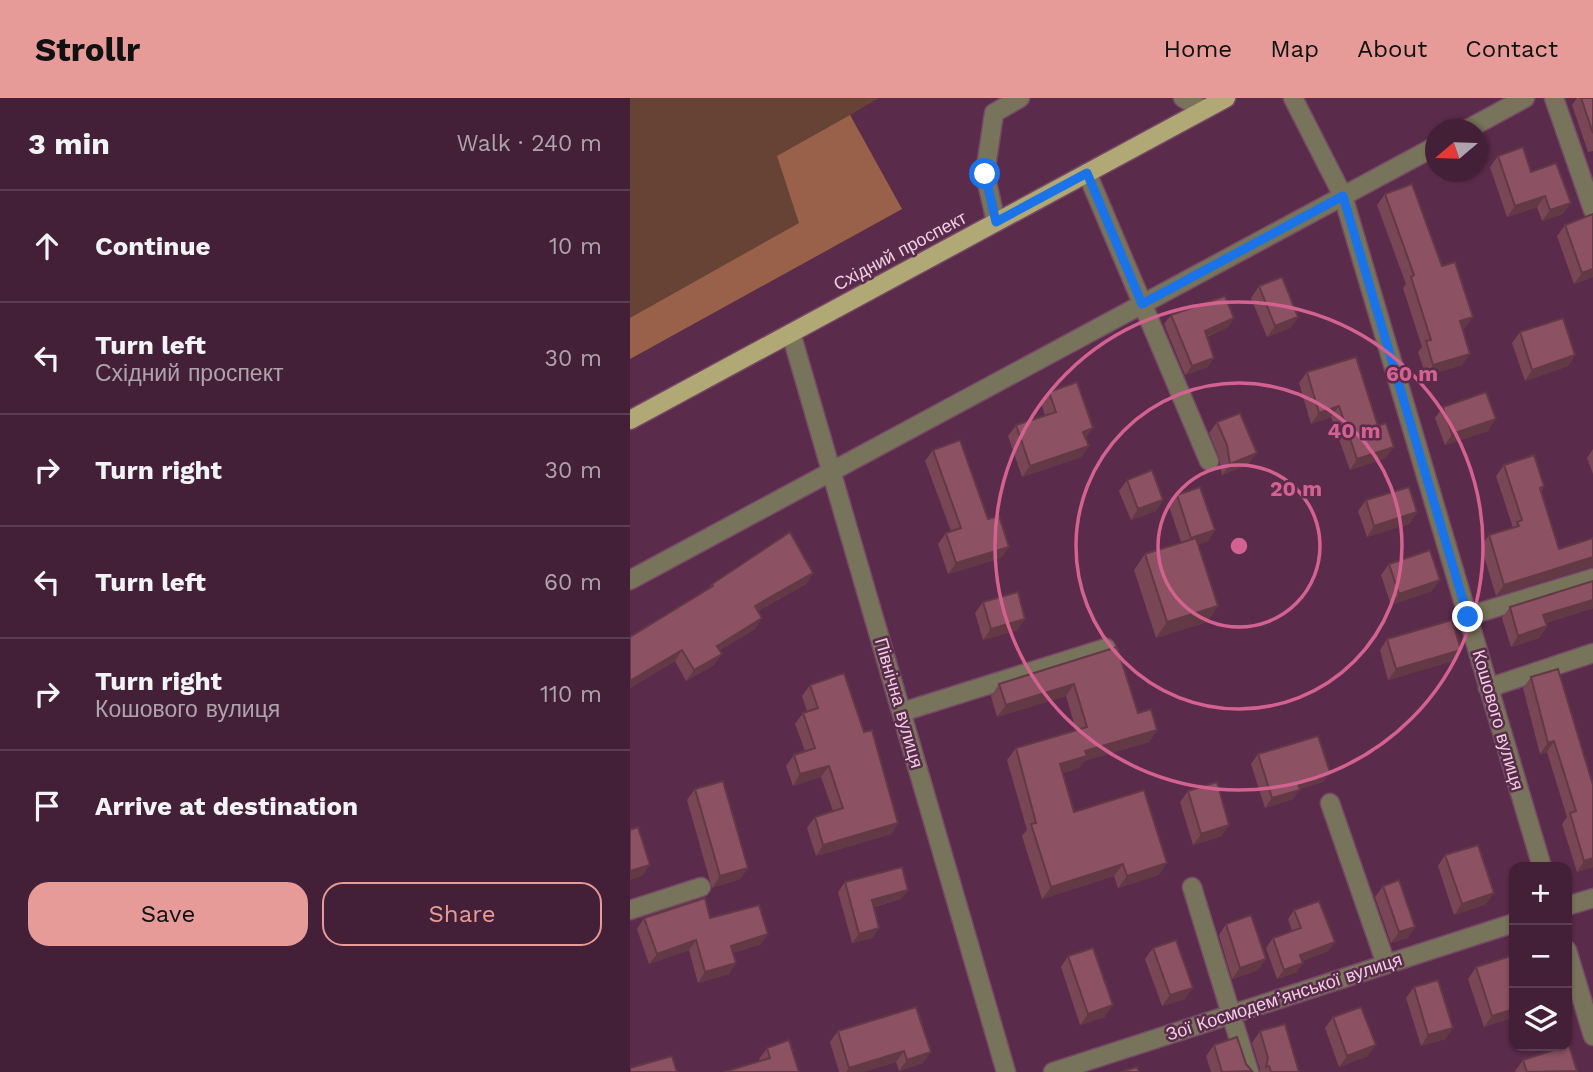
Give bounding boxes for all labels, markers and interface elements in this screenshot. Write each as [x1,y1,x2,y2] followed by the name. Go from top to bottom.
[35,30,140,69] text: Strollr
[1164,35,1232,63] text: Home
[1270,35,1319,63] text: Map
[1357,35,1427,63] text: About
[1465,35,1558,63] text: Contact
[1425,119,1488,182] north arrow
[28,126,110,161] text: 3 min
[457,130,602,157] text: Walk · 240 m
[969,158,1000,189] route start
[830,207,970,294] street label: Східний проспект
[28,227,66,265] icon: ahead
[95,231,211,261] text: Continue
[549,233,602,260] text: 10 m
[95,330,206,360] text: Turn left
[28,339,66,377] icon: left
[545,345,602,372] text: 30 m
[95,360,284,387] text: Східний проспект
[1386,361,1438,386] text: 60 m
[1328,418,1380,443] text: 40 m
[28,451,66,489] icon: right
[95,455,222,485] text: Turn right
[545,457,602,484] text: 30 m
[1270,476,1322,501] text: 20 m
[1227,534,1251,558] centre of rings
[28,563,66,601] icon: left
[95,567,206,597] text: Turn left
[544,569,602,596] text: 60 m
[1452,601,1483,632] route end
[871,635,928,770] street label: Північна вулиця
[1468,647,1529,792] street label: Кошового вулиця
[95,666,222,696] text: Turn right
[28,675,66,713] icon: right
[540,681,602,708] text: 110 m
[95,696,280,723] text: Кошового вулиця
[28,787,66,825] icon: arrive
[95,791,358,821] text: Arrive at destination
[1509,862,1572,1051] map controls
[1509,862,1572,925] button: +
[28,882,308,946] button: Save
[322,882,602,946] button: Share
[1509,925,1572,988] button: −
[1163,948,1404,1045] street label: Зої Космодем’янської вулиця
[1509,988,1572,1051] button: layers

